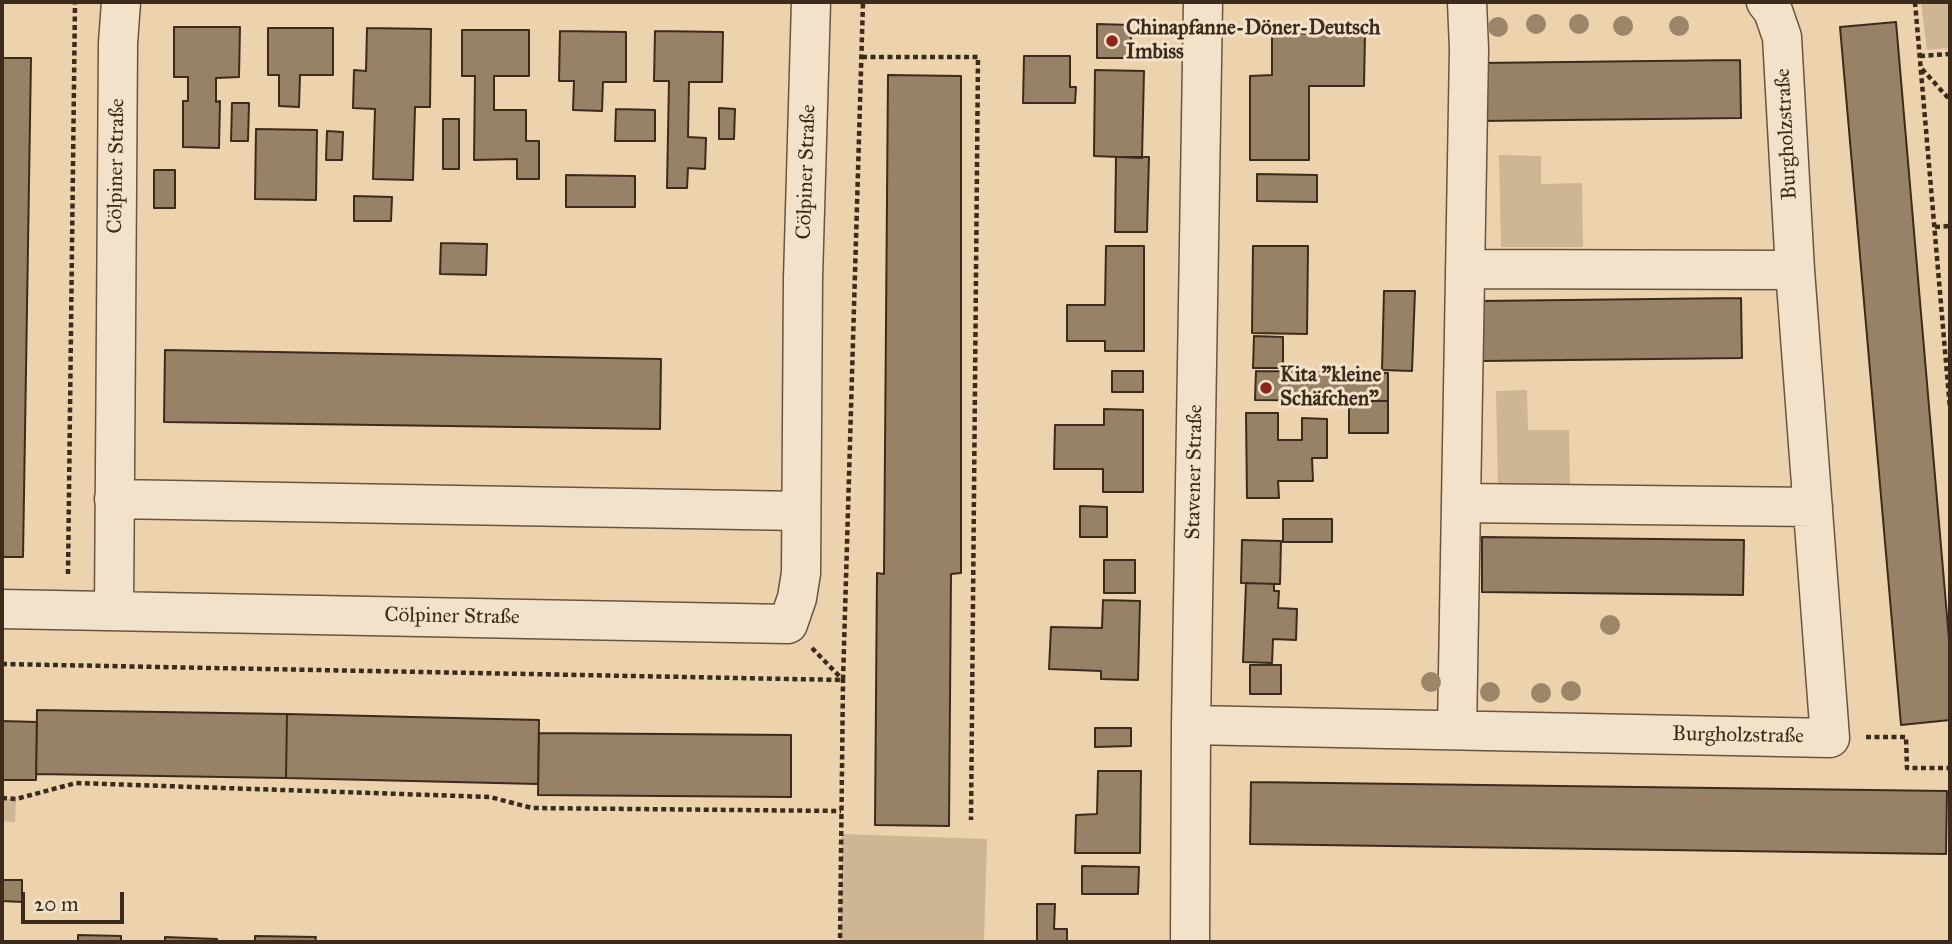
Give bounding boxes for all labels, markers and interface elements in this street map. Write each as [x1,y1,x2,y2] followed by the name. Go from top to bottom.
[1126,16,1381,66] place label: Chinapfanne-Döner-Deutsch Imbiss
[1104,33,1120,49] marker: Chinapfanne-Döner-Deutsch Imbiss
[1771,68,1803,200] street label: Burgholzstraße
[103,98,131,234] street label: Cölpiner Straße
[792,104,822,240] street label: Cölpiner Straße
[1280,363,1381,413] place label: Kita "kleine Schäfchen"
[1258,380,1274,396] marker: Kita "kleine Schäfchen"
[1181,404,1209,540] street label: Stavener Straße
[384,603,520,631] street label: Cölpiner Straße
[1672,722,1804,750] street label: Burgholzstraße
[24,878,128,922] scale bar
[34,891,79,917] text: 20 m

